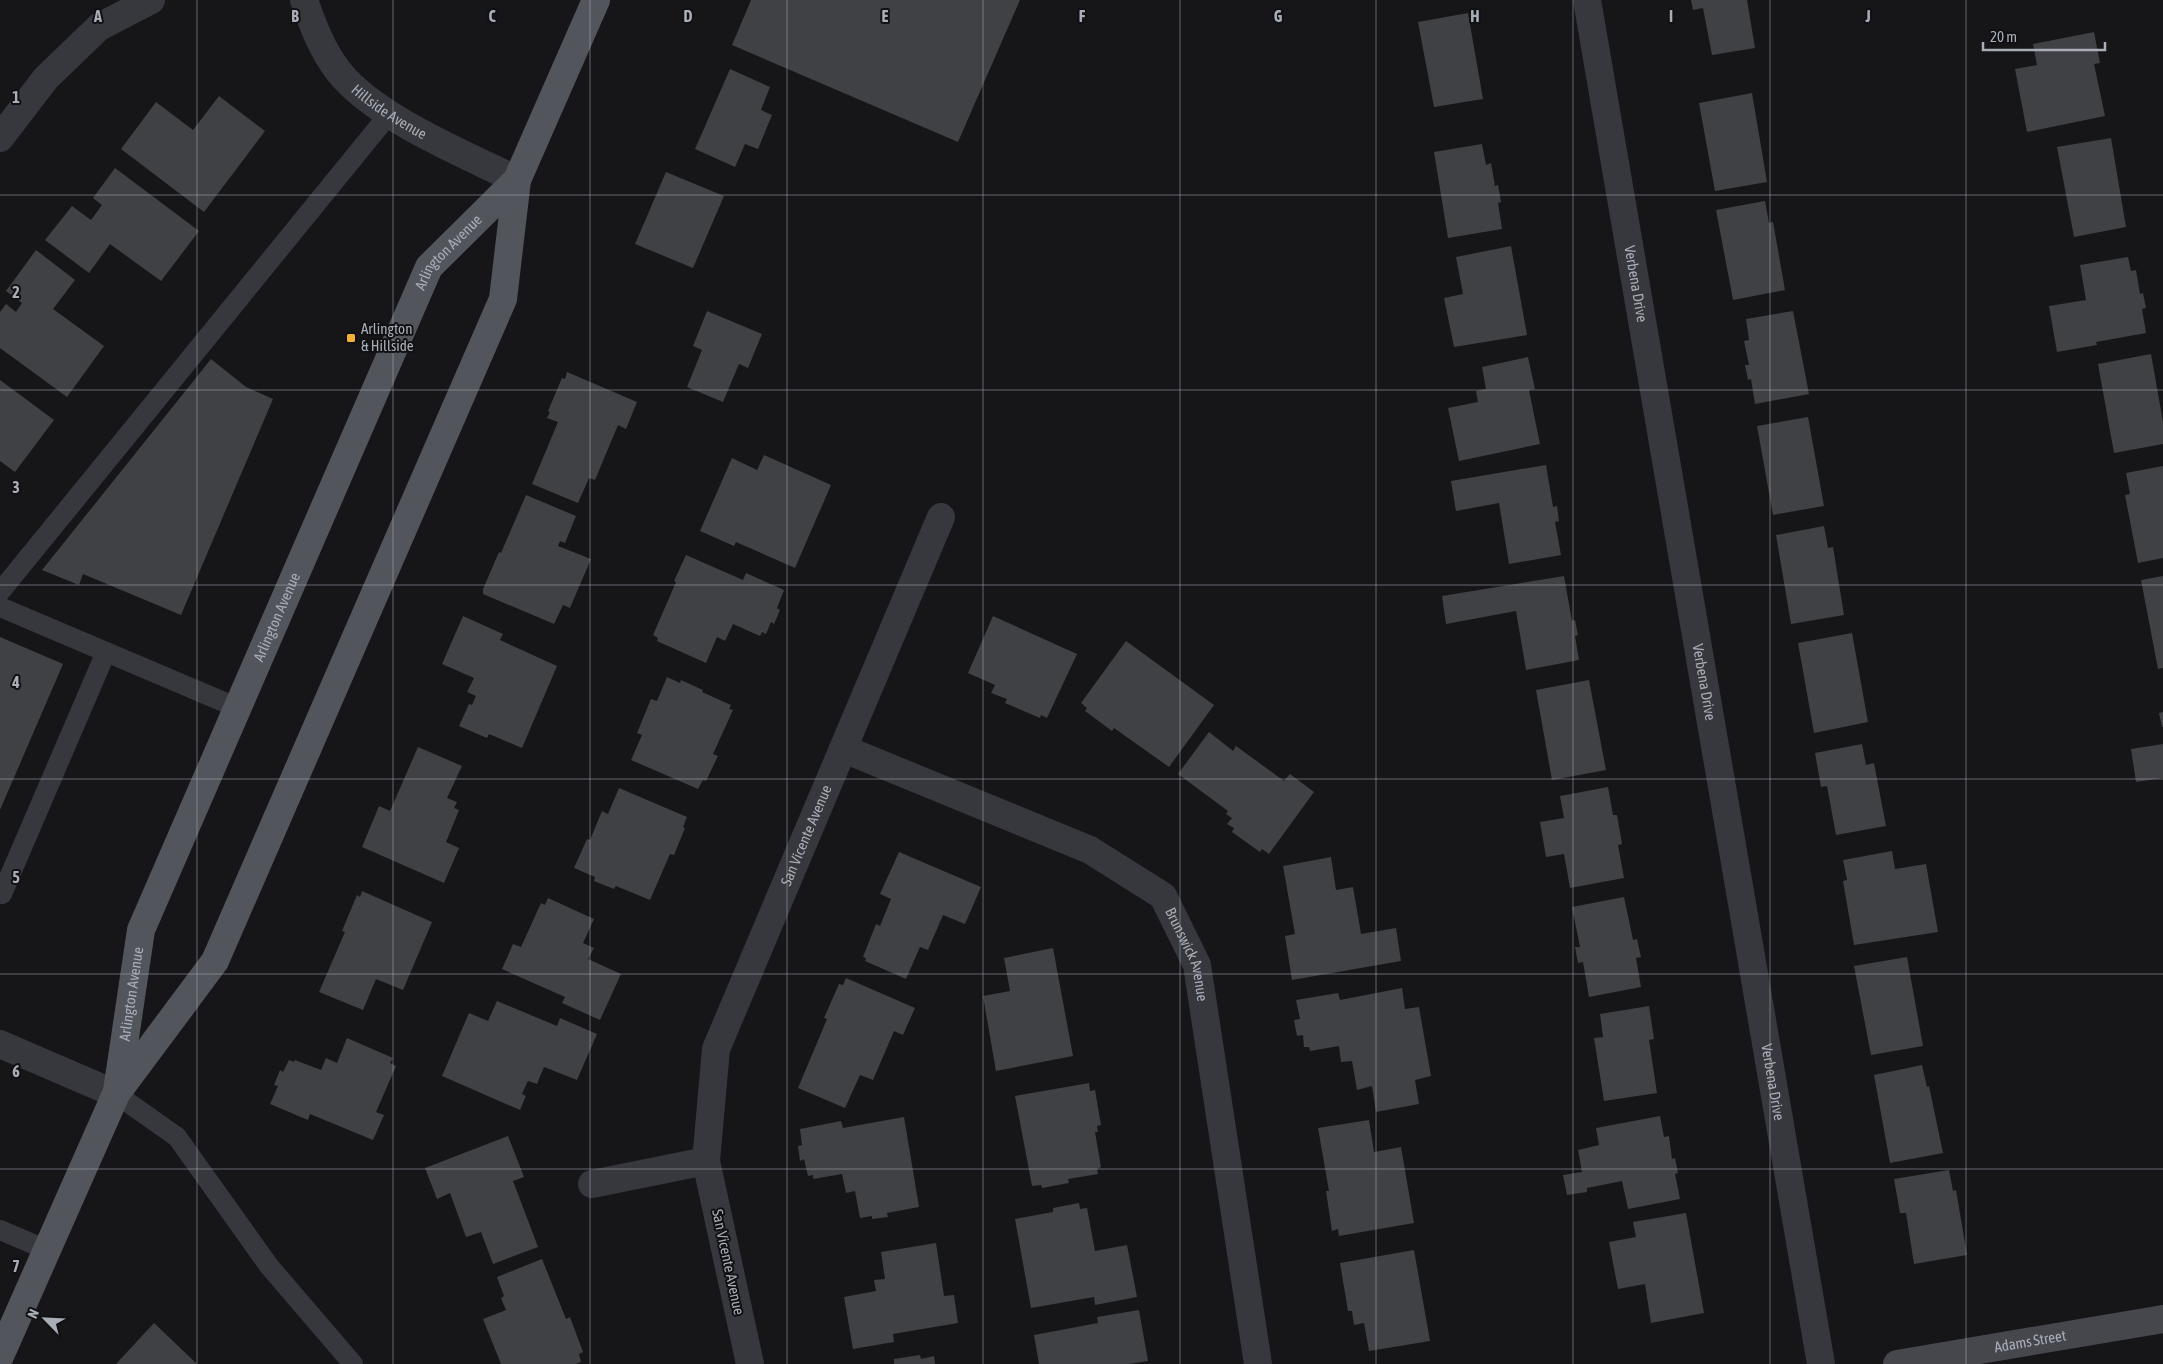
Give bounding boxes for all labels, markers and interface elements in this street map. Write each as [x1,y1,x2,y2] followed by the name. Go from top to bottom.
[93,7,102,25] text: A
[291,7,299,25] text: B
[488,7,496,25] text: C
[684,7,693,25] text: D
[882,7,889,25] text: E
[1079,7,1086,25] text: F
[1274,7,1283,25] text: G
[1470,7,1480,25] text: H
[1669,7,1673,25] text: I
[1864,7,1871,25] text: J
[1983,20,2106,52] scale bar
[1990,28,2017,45] text: 20 m
[348,81,430,142] street label: Hillside Avenue
[12,88,20,106] text: 1
[411,211,485,292] street label: Arlington Avenue
[1621,244,1651,324] street label: Verbena Drive
[12,283,20,301] text: 2
[361,320,414,354] place label: Arlington & Hillside
[345,332,357,344] marker: Arlington & Hillside
[12,478,20,496] text: 3
[250,570,303,664] street label: Arlington Avenue
[1690,642,1719,722] street label: Verbena Drive
[11,673,20,691] text: 4
[777,782,835,888] street label: San Vicente Avenue
[12,868,20,886] text: 5
[1162,905,1211,1003] street label: Brunswick Avenue
[116,946,146,1042] street label: Arlington Avenue
[1758,1042,1788,1122] street label: Verbena Drive
[12,1062,20,1080] text: 6
[709,1207,748,1316] street label: San Vicente Avenue
[12,1257,20,1275] text: 7
[20,1294,70,1344] north arrow
[24,1307,42,1321] text: N
[1993,1327,2067,1355] street label: Adams Street

